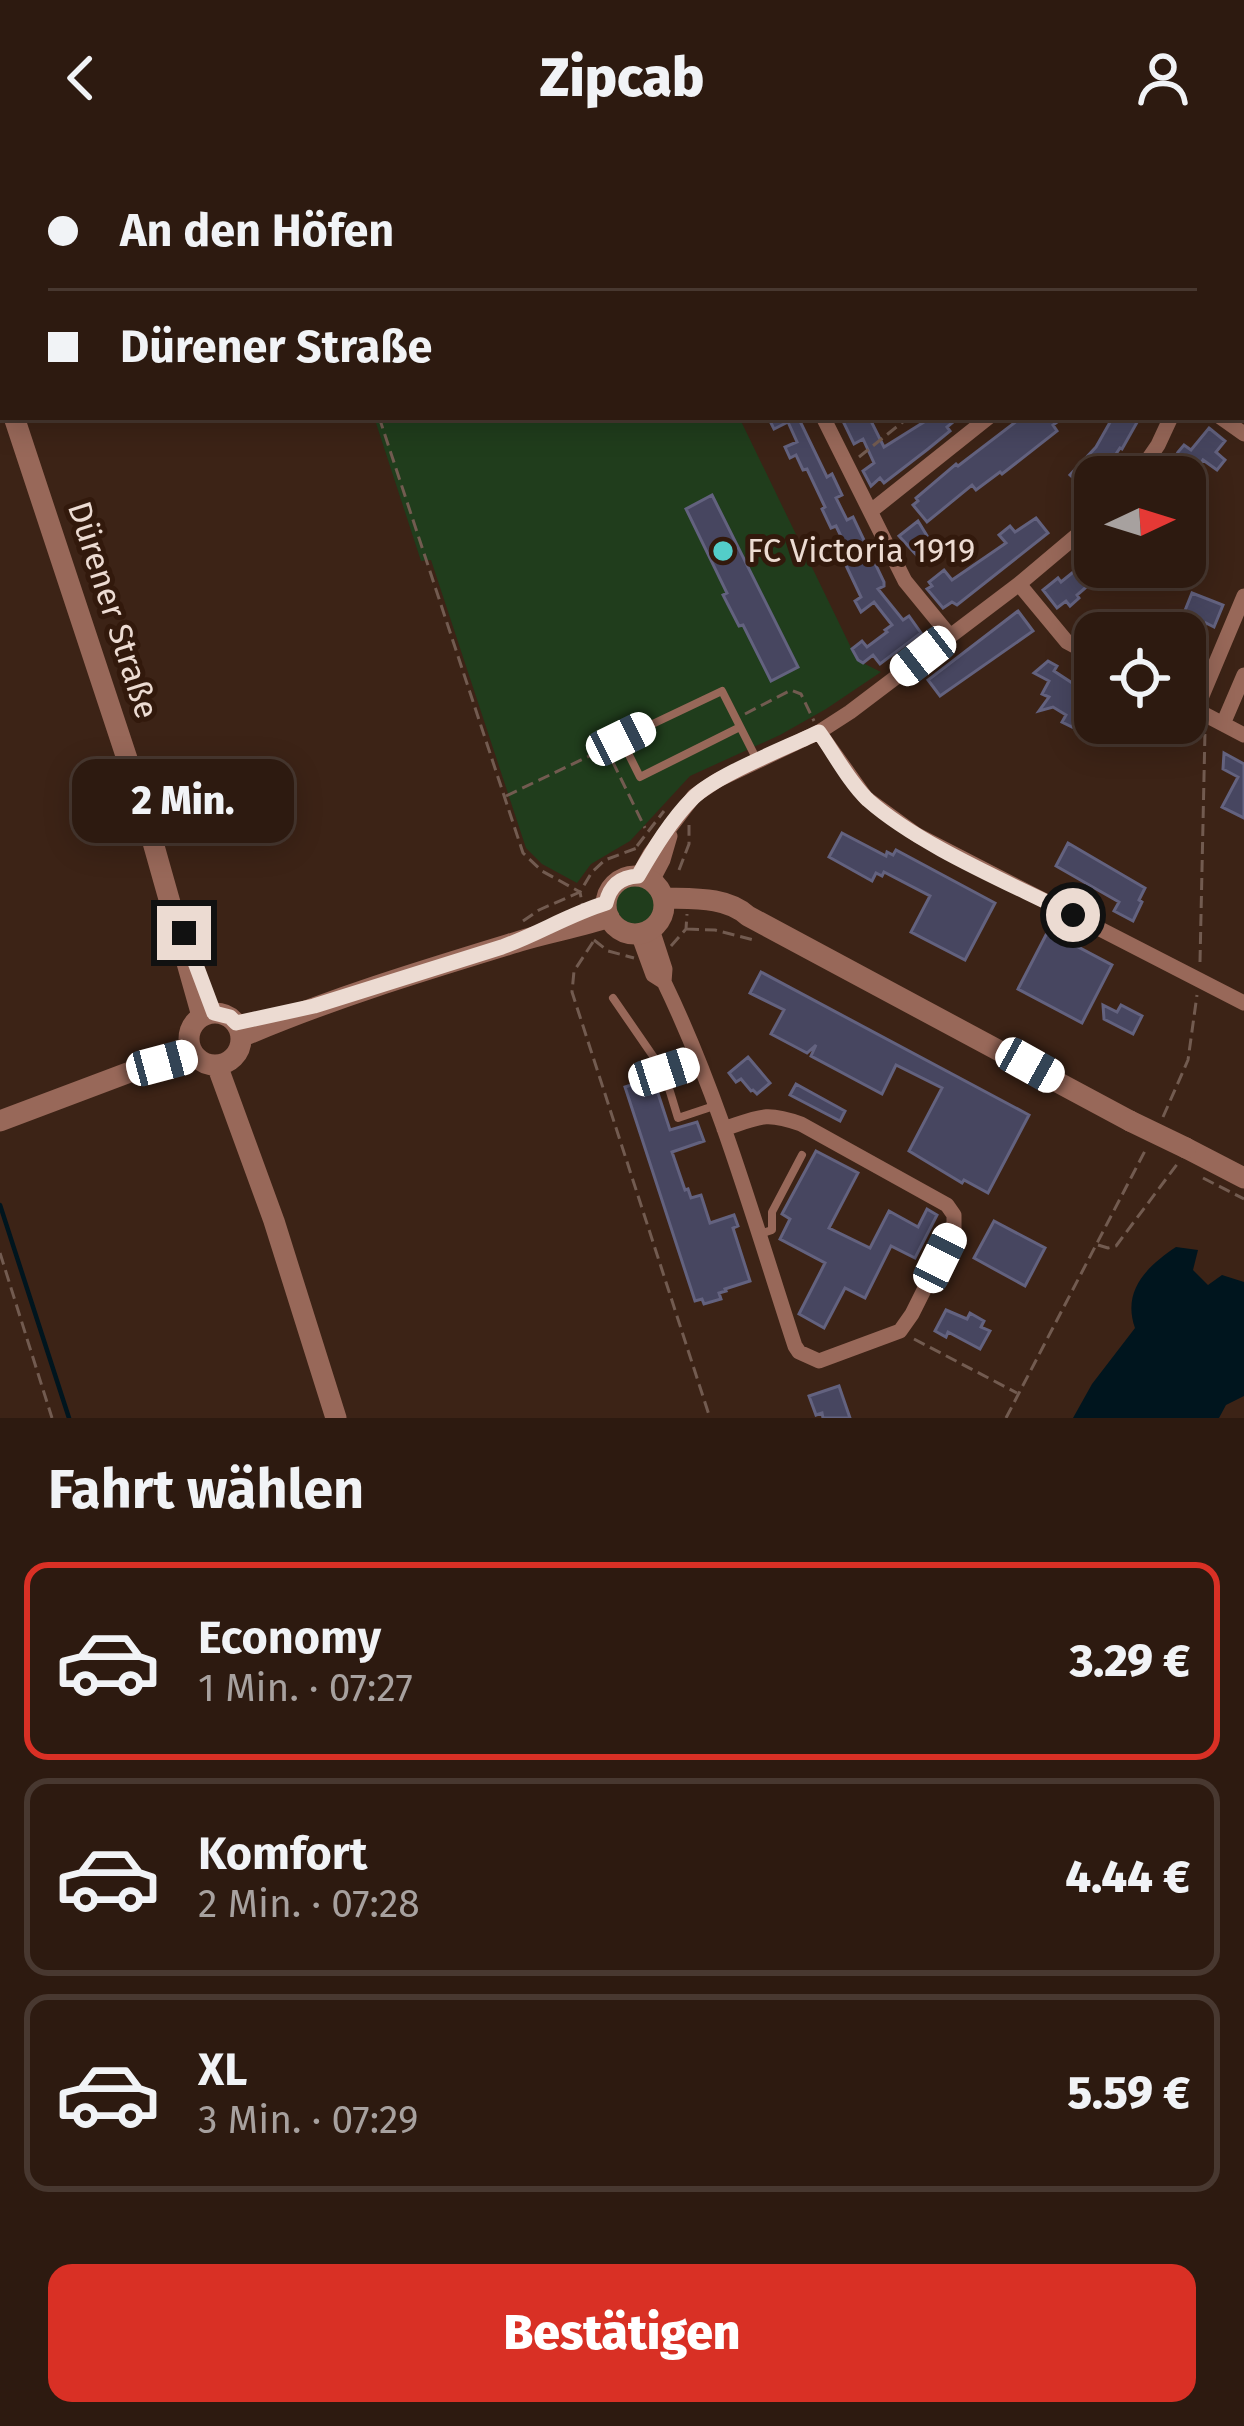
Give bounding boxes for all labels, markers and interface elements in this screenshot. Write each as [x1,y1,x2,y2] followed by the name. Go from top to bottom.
[48,45,114,111] icon: back
[1130,45,1196,111] icon: person
[540,46,704,110] text: Zipcab
[120,204,394,258] text: An den Höfen
[120,320,432,374] text: Dürener Straße
[1074,456,1206,588] north arrow
[1074,456,1206,744] map controls
[59,496,167,724] street label: Dürener Straße
[747,531,975,571] place label: FC Victoria 1919
[710,538,736,564] marker: FC Victoria 1919
[1074,612,1206,744] button: locate
[884,620,962,692] car
[581,707,661,771] car
[73,759,295,843] callout: 2 Min.
[132,778,234,824] text: 2 Min.
[1046,888,1100,942] route start
[157,906,211,960] route end
[990,1032,1070,1098] car
[123,1036,201,1090] car
[624,1044,704,1100] car
[908,1218,972,1298] car
[48,1458,364,1522] text: Fahrt wählen
[54,1607,162,1715] icon: car
[198,1611,381,1665] text: Economy
[1070,1634,1190,1688] text: 3.29 €
[198,1665,413,1711] text: 1 Min. · 07:27
[54,1823,162,1931] icon: car
[198,1827,367,1881] text: Komfort
[1065,1850,1190,1904] text: 4.44 €
[198,1881,420,1927] text: 2 Min. · 07:28
[54,2039,162,2147] icon: car
[198,2043,247,2097] text: XL
[1068,2066,1190,2120] text: 5.59 €
[198,2097,418,2143] text: 3 Min. · 07:29
[48,2264,1196,2402] button: Bestätigen

